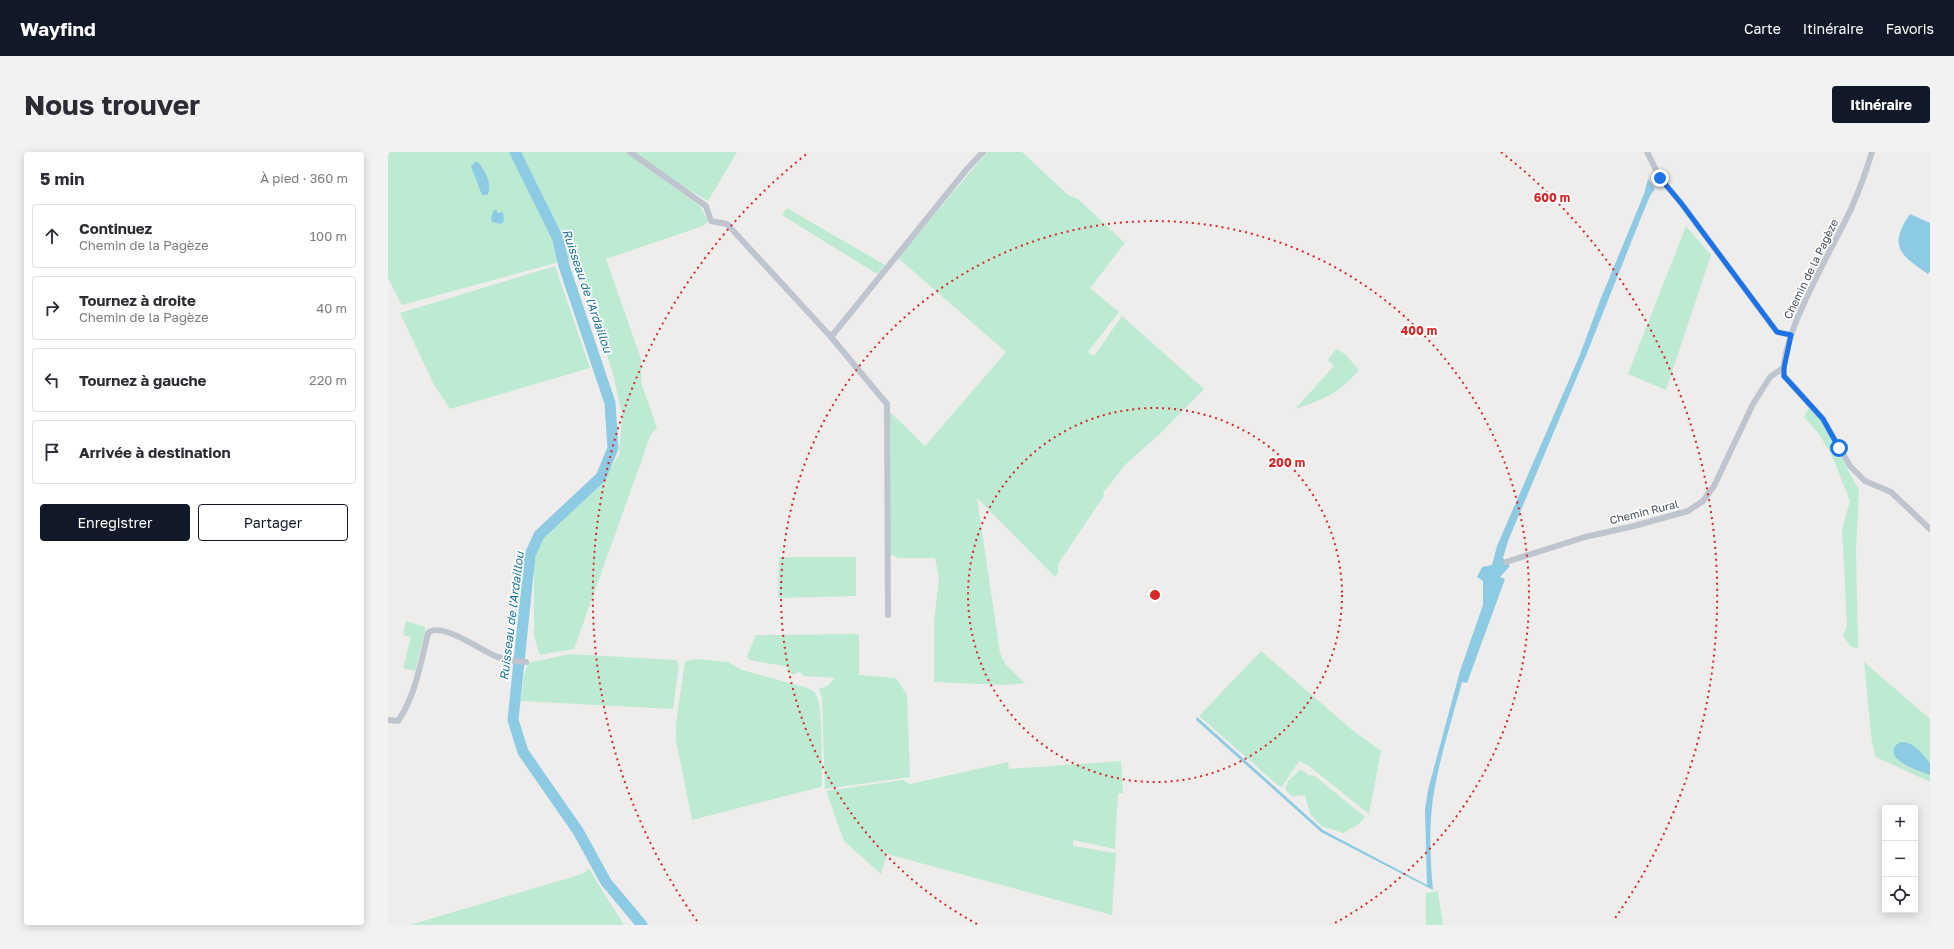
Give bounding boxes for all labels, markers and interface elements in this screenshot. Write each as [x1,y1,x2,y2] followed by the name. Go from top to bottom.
[20,17,96,40] text: Wayfind
[1744,20,1781,37] text: Carte
[1803,20,1864,37] text: Itinéraire
[1886,20,1934,37] text: Favoris
[1832,86,1930,123] button: Itinéraire
[24,88,200,121] text: Nous trouver
[40,168,84,189] text: 5 min
[1651,169,1669,187] route end
[260,170,348,186] text: À pied · 360 m
[1534,190,1570,205] text: 600 m
[1781,217,1840,321] street label: Chemin de la Pagèze
[79,219,152,237] text: Continuez
[41,225,63,247] icon: ahead
[559,227,616,355] water label: Ruisseau de l'Ardaillou
[310,228,347,244] text: 100 m
[79,237,209,253] text: Chemin de la Pagèze
[79,291,196,309] text: Tournez à droite
[41,297,63,319] icon: right
[316,300,347,316] text: 40 m
[79,309,209,325] text: Chemin de la Pagèze
[1401,323,1437,338] text: 400 m
[41,369,63,391] icon: left
[79,371,206,389] text: Tournez à gauche
[309,372,347,388] text: 220 m
[1830,439,1848,457] route start
[41,441,63,463] icon: arrive
[79,443,231,461] text: Arrivée à destination
[1269,455,1305,470] text: 200 m
[1608,497,1680,526] street label: Chemin Rural
[40,504,190,541] button: Enregistrer
[198,504,348,541] button: Partager
[496,550,527,681] water label: Ruisseau de l'Ardaillou
[1148,588,1162,602] centre of rings
[1882,805,1918,913] map controls
[1882,805,1918,841] button: +
[1882,841,1918,877] button: −
[1882,877,1918,913] button: locate

